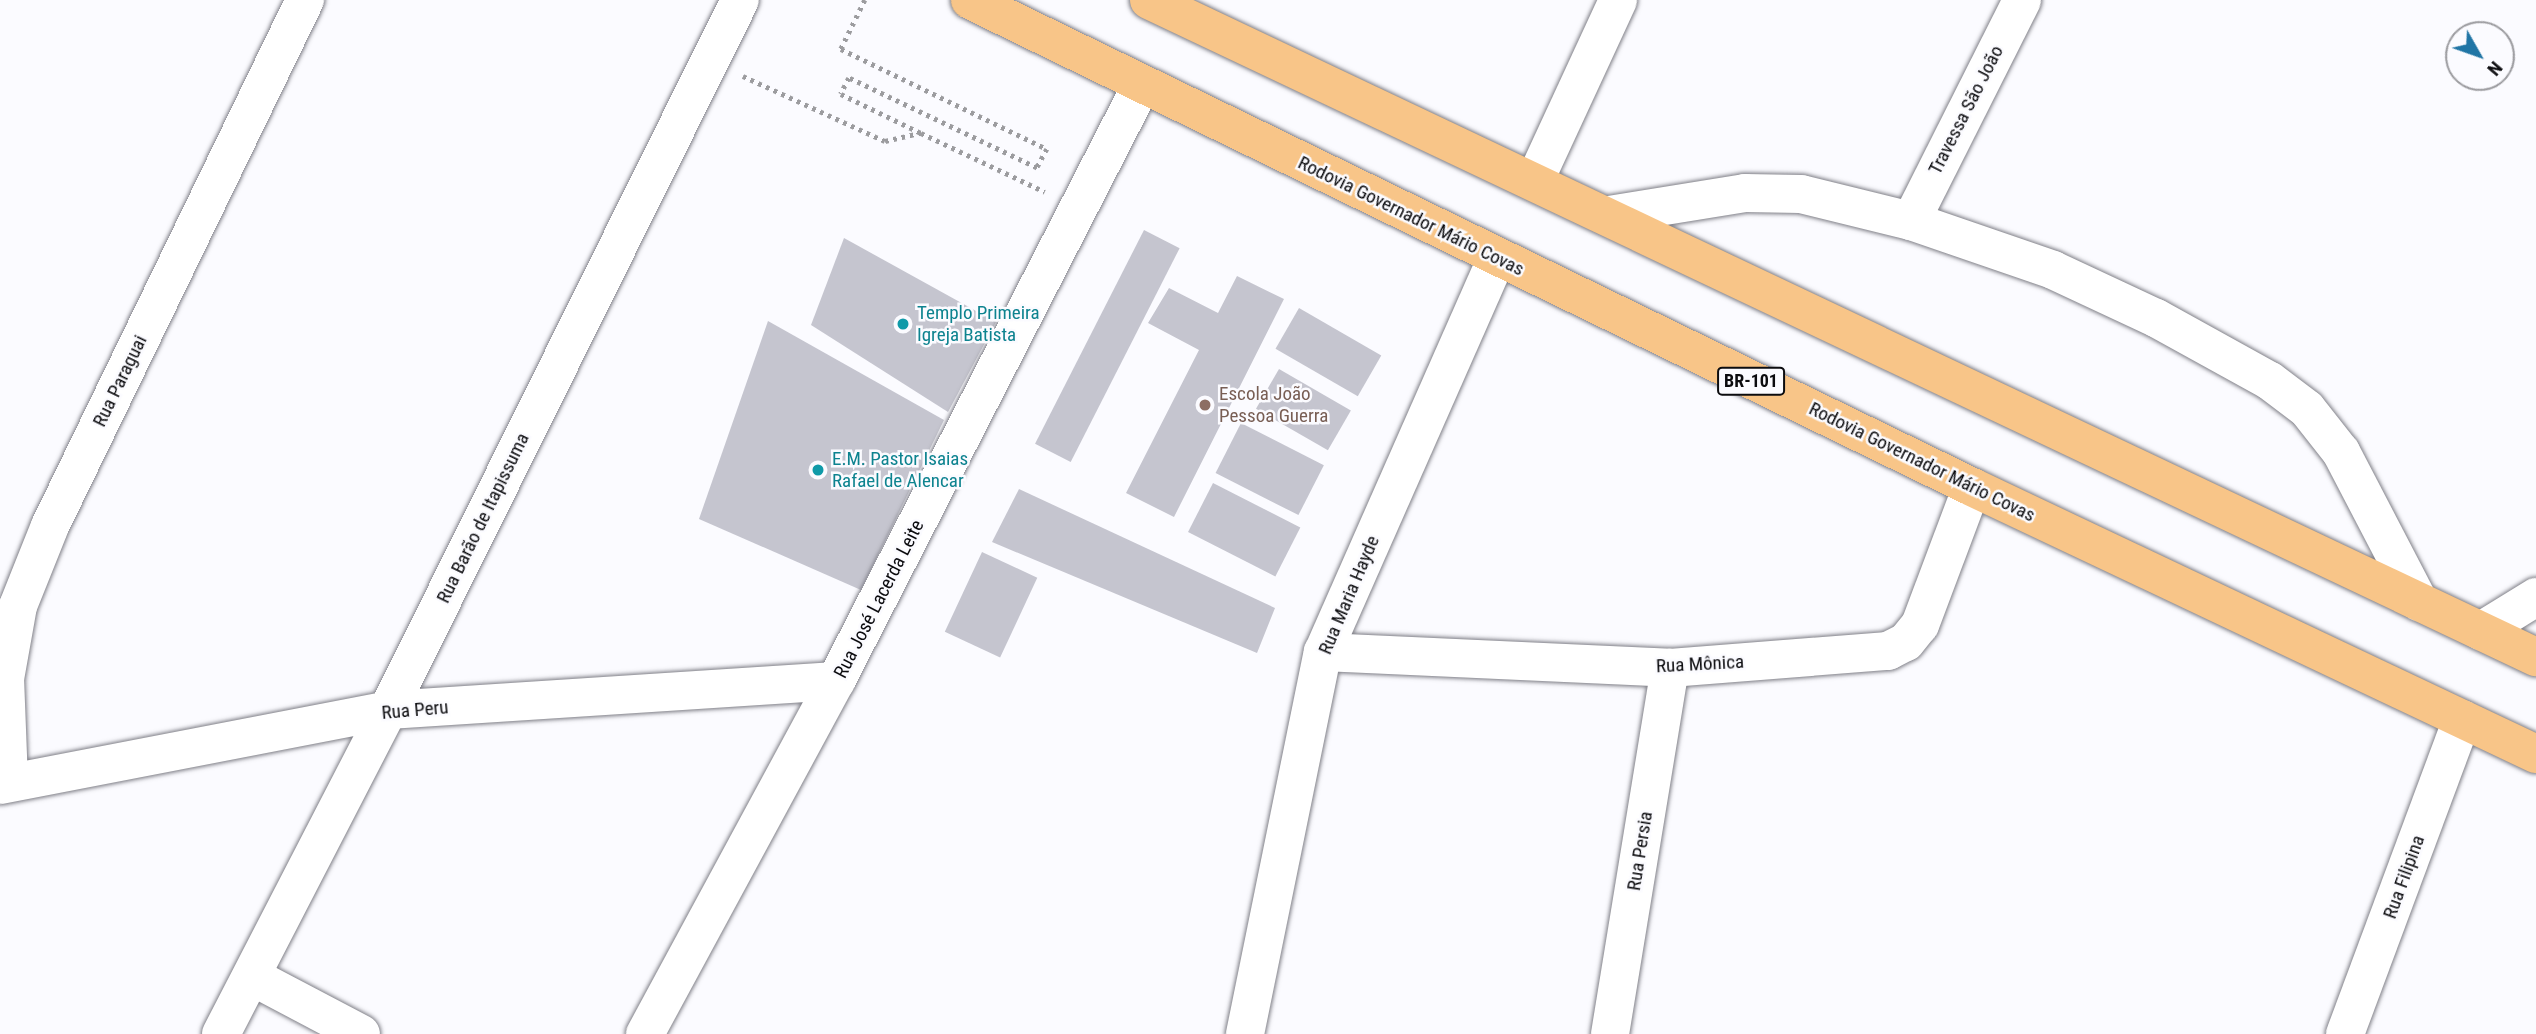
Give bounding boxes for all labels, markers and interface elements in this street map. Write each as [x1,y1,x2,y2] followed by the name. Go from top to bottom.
[2445,21,2515,91] north arrow
[1924,42,2008,178] street label: Travessa São João
[2482,57,2507,80] text: N
[1294,151,1528,281] street label: Rodovia Governador Mário Covas
[917,302,1040,346] place label: Templo Primeira Igreja Batista
[895,316,911,332] marker: Templo Primeira Igreja Batista
[88,332,152,430] street label: Rua Paraguai
[1716,366,1786,396] road number: BR-101
[1219,383,1328,427] place label: Escola João Pessoa Guerra
[1197,397,1213,413] marker: Escola João Pessoa Guerra
[1805,397,2039,527] street label: Rodovia Governador Mário Covas
[432,429,534,607] street label: Rua Barão de Itapissuma
[832,448,968,492] place label: E.M. Pastor Isaias Rafael de Alencar
[810,462,826,478] marker: E.M. Pastor Isaias Rafael de Alencar
[829,516,929,682] street label: Rua José Lacerda Leite
[1314,532,1384,658] street label: Rua Maria Hayde
[1655,650,1745,678] street label: Rua Mônica
[381,696,449,724] street label: Rua Peru
[1622,810,1658,892] street label: Rua Persia
[2378,832,2430,922] street label: Rua Filipina

